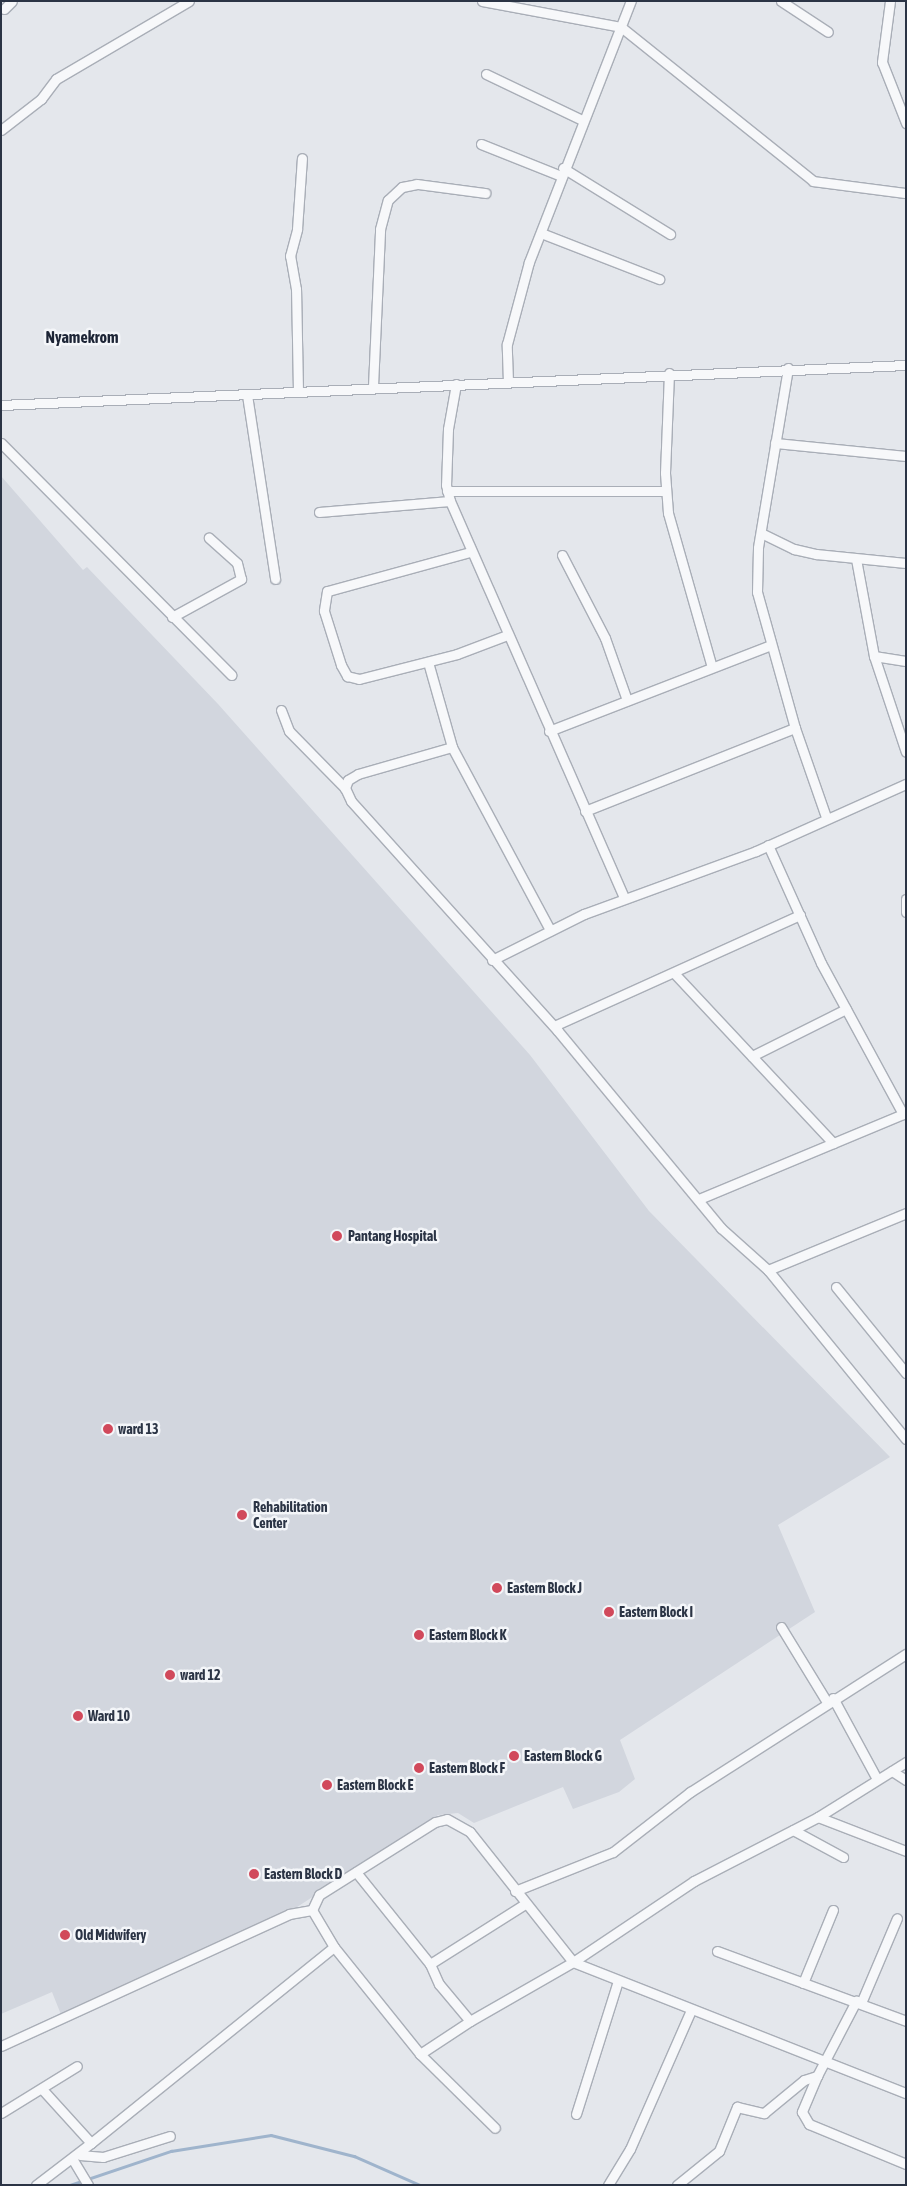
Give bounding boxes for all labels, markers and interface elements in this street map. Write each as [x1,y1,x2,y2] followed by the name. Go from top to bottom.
[46,327,118,347] district label: Nyamekrom
[348,1228,437,1244] place label: Pantang Hospital
[330,1229,344,1243] marker: Pantang Hospital
[118,1421,159,1437] place label: ward 13
[102,1423,114,1435] marker: ward 13
[253,1499,328,1531] place label: Rehabilitation Center
[235,1508,249,1522] marker: Rehabilitation Center
[507,1580,582,1596] place label: Eastern Block J
[491,1582,503,1594] marker: Eastern Block J
[619,1604,693,1620] place label: Eastern Block I
[603,1606,615,1618] marker: Eastern Block I
[429,1627,506,1643] place label: Eastern Block K
[413,1629,425,1641] marker: Eastern Block K
[180,1667,221,1683] place label: ward 12
[164,1669,176,1681] marker: ward 12
[88,1708,130,1724] place label: Ward 10
[72,1710,84,1722] marker: Ward 10
[524,1748,602,1764] place label: Eastern Block G
[508,1750,520,1762] marker: Eastern Block G
[429,1760,505,1776] place label: Eastern Block F
[413,1762,425,1774] marker: Eastern Block F
[337,1777,414,1793] place label: Eastern Block E
[321,1779,333,1791] marker: Eastern Block E
[264,1866,342,1882] place label: Eastern Block D
[248,1868,260,1880] marker: Eastern Block D
[75,1927,146,1943] place label: Old Midwifery
[59,1929,71,1941] marker: Old Midwifery

